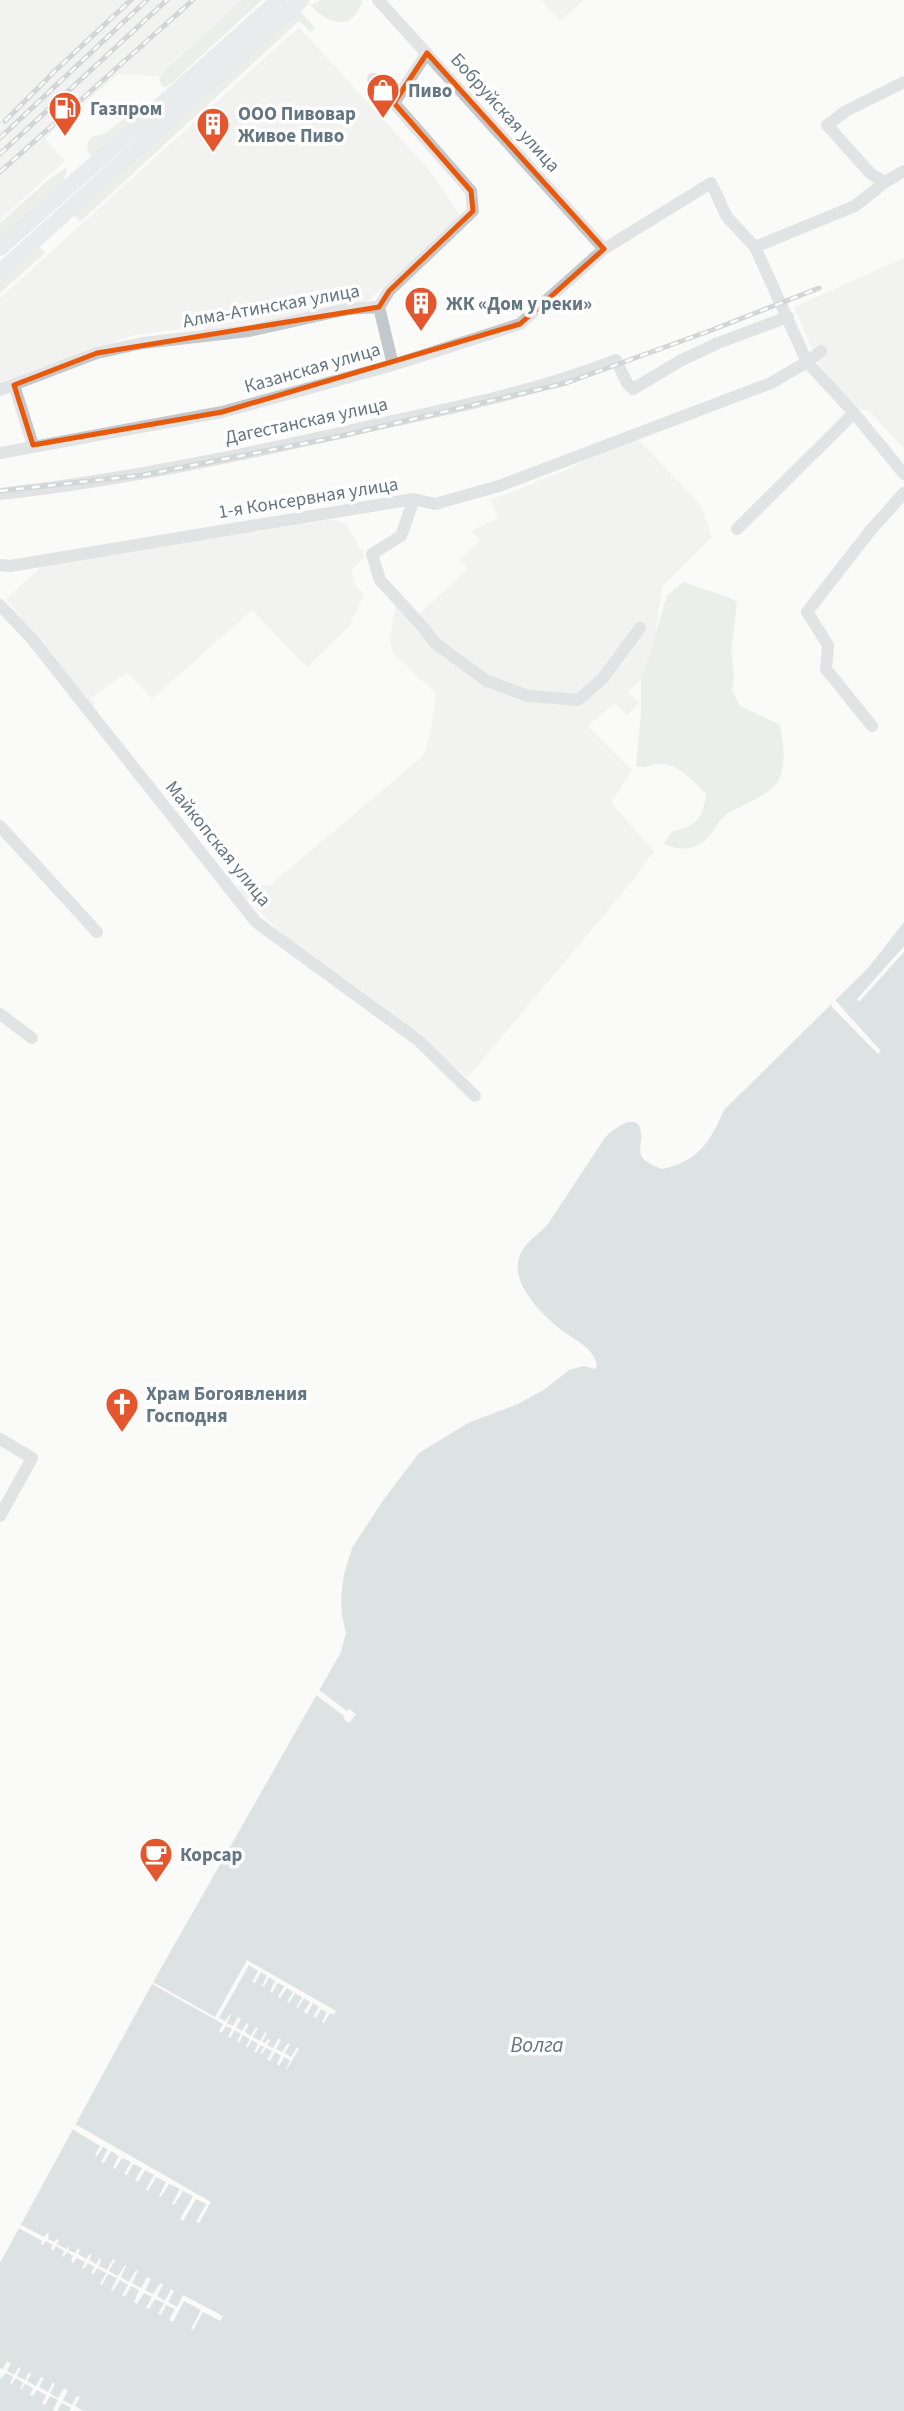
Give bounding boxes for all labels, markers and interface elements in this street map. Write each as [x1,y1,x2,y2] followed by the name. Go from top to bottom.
[444,47,566,179] street label: Бобруйская улица
[364,71,402,120] shop icon: Пиво
[408,78,452,105] place label: Пиво
[46,89,84,138] fuel station icon: Газпром
[90,96,162,123] place label: Газпром
[238,101,356,150] place label: ООО Пивовар Живое Пиво
[194,105,232,154] building icon: ООО Пивовар Живое Пиво
[181,278,362,335] street label: Алма-Атинская улица
[402,284,440,333] building icon: ЖК «Дом у реки»
[446,291,592,318] place label: ЖК «Дом у реки»
[241,336,384,401] street label: Казанская улица
[222,391,390,452] street label: Дагестанская улица
[216,471,400,526] street label: 1-я Консервная улица
[159,775,277,913] street label: Майкопская улица
[146,1381,307,1430] place label: Храм Богоявления Господня
[103,1385,141,1434] church icon: Храм Богоявления Господня
[137,1835,175,1884] cafe icon: Корсар
[180,1842,242,1869] place label: Корсар
[510,2030,564,2060] water label: Волга

